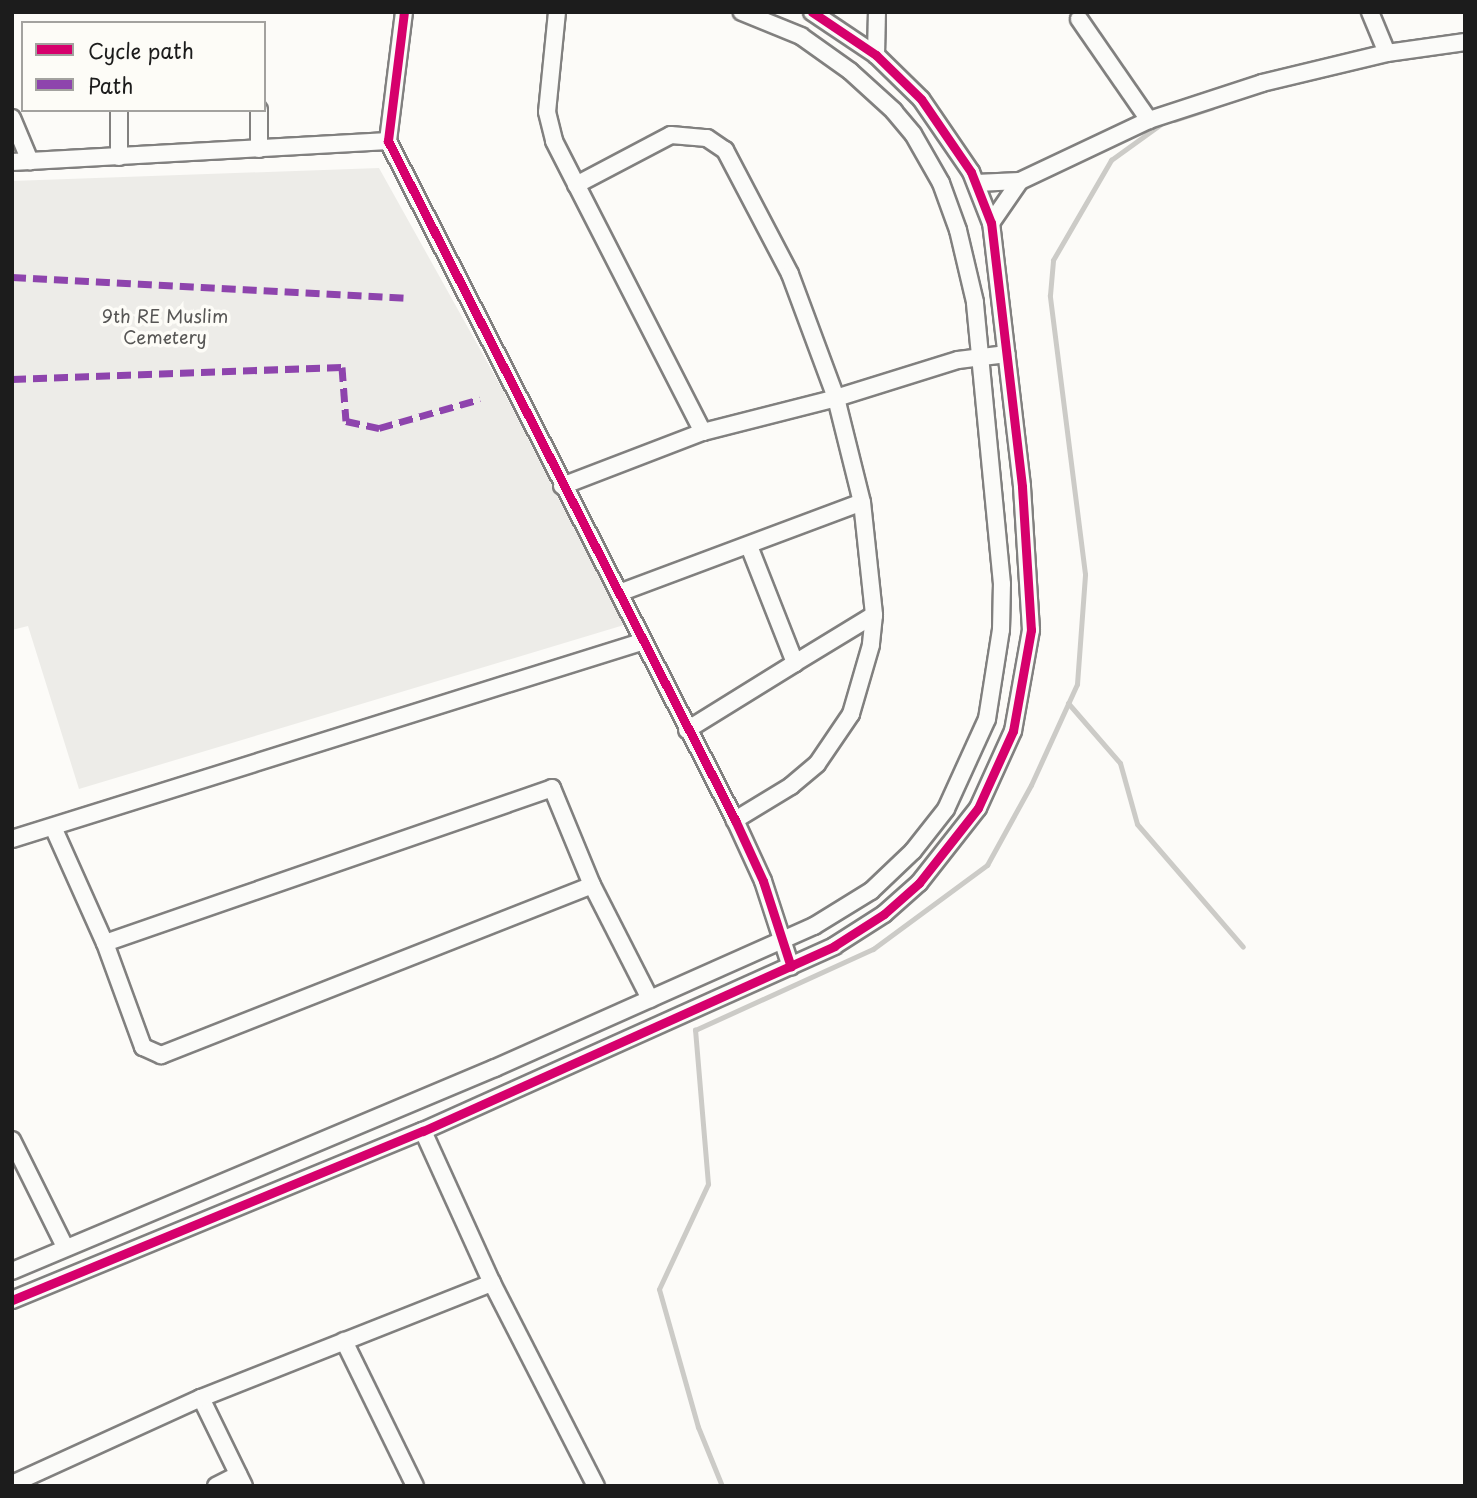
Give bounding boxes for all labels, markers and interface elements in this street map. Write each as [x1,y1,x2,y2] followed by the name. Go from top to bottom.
[21,21,266,112] legend
[88,34,194,66] text: Cycle path
[88,69,133,101] text: Path
[102,306,228,348] park label: 9th RE Muslim Cemetery

